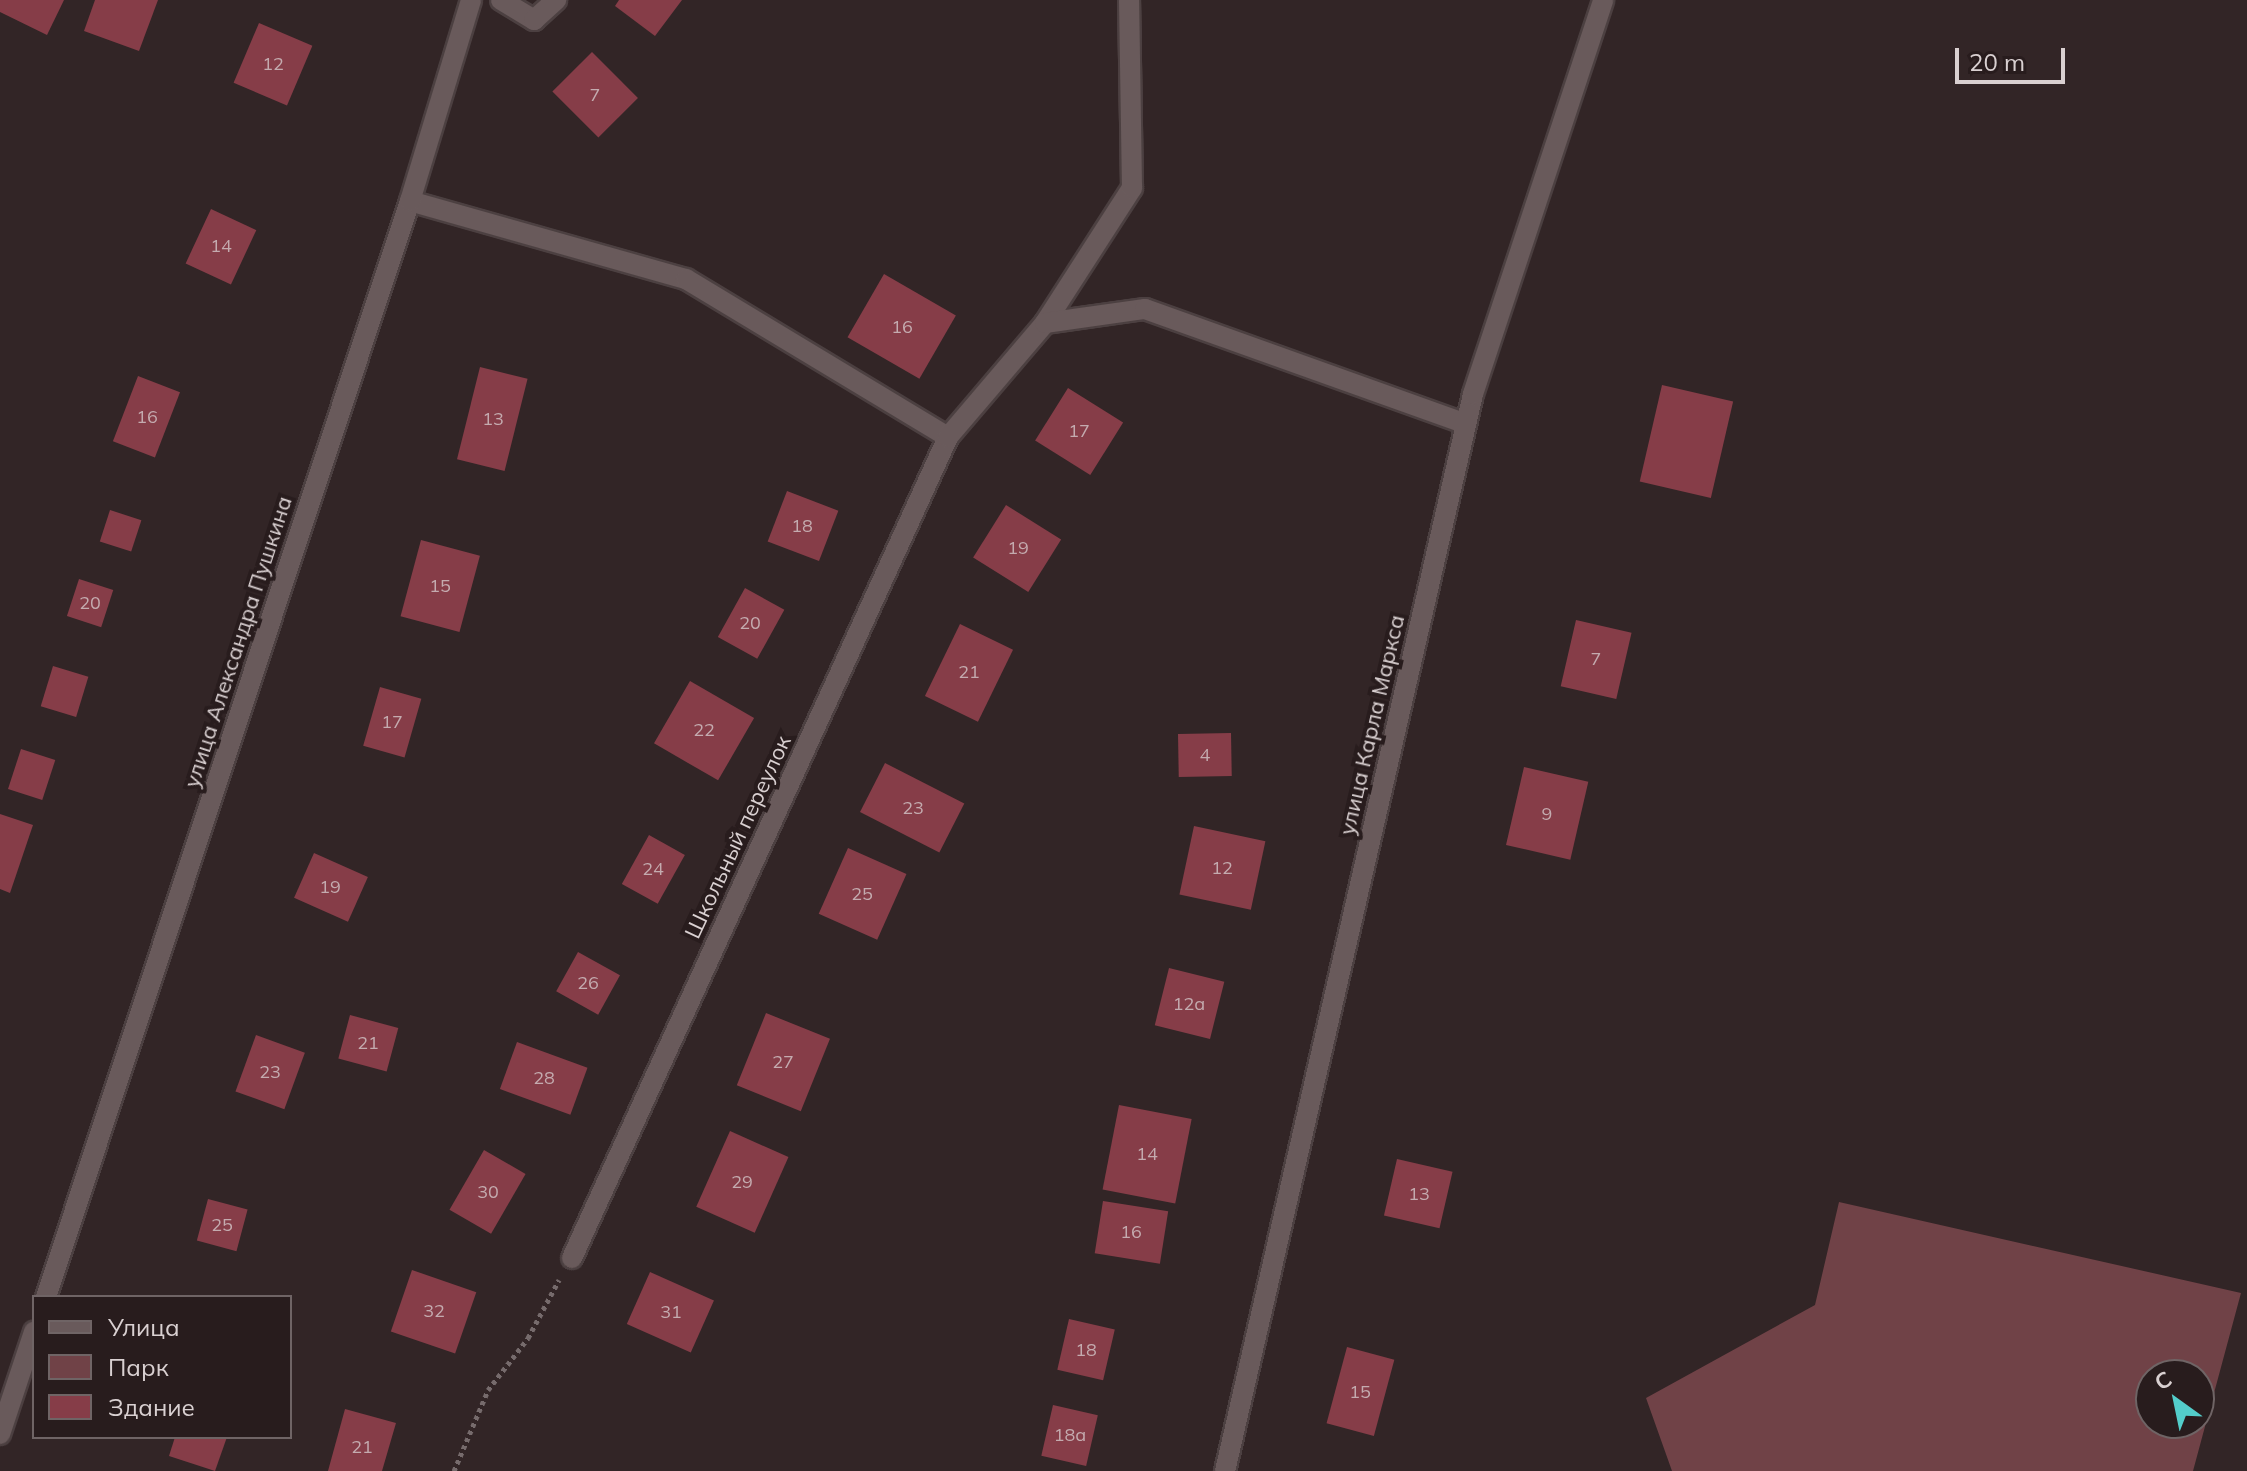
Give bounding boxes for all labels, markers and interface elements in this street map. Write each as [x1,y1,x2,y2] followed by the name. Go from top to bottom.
[1959,32,2069,82] scale bar
[1969,47,2025,77] text: 20 m
[262,53,284,75] house number: 12
[590,84,600,106] house number: 7
[210,235,232,257] house number: 14
[891,316,913,338] house number: 16
[136,406,158,428] house number: 16
[482,408,504,430] house number: 13
[1068,420,1090,442] house number: 17
[178,493,298,791] street label: улица Александра Пушкина
[791,515,813,537] house number: 18
[1007,537,1029,559] house number: 19
[429,575,451,597] house number: 15
[79,592,101,614] house number: 20
[739,612,761,634] house number: 20
[1334,612,1410,838] street label: улица Карла Маркса
[1591,648,1601,670] house number: 7
[958,661,980,683] house number: 21
[381,711,403,733] house number: 17
[693,719,715,741] house number: 22
[679,731,797,943] street label: Школьный переулок
[1200,744,1210,766] house number: 4
[902,797,924,819] house number: 23
[1542,803,1552,825] house number: 9
[1211,857,1233,879] house number: 12
[642,858,664,880] house number: 24
[319,876,341,898] house number: 19
[851,883,873,905] house number: 25
[577,972,599,994] house number: 26
[1173,993,1205,1015] house number: 12а
[357,1032,379,1054] house number: 21
[772,1051,794,1073] house number: 27
[259,1061,281,1083] house number: 23
[533,1067,555,1089] house number: 28
[1136,1143,1158,1165] house number: 14
[731,1171,753,1193] house number: 29
[477,1181,499,1203] house number: 30
[1408,1183,1430,1205] house number: 13
[211,1214,233,1236] house number: 25
[1120,1221,1142,1243] house number: 16
[32,1295,292,1439] legend
[423,1300,445,1322] house number: 32
[660,1301,682,1323] house number: 31
[108,1312,180,1342] text: Улица
[1075,1339,1097,1361] house number: 18
[108,1352,169,1382] text: Парк
[2135,1359,2215,1439] north arrow
[2149,1365,2177,1396] text: С
[1349,1381,1371,1403] house number: 15
[108,1392,195,1422] text: Здание
[1054,1424,1086,1446] house number: 18а
[351,1436,373,1458] house number: 21

